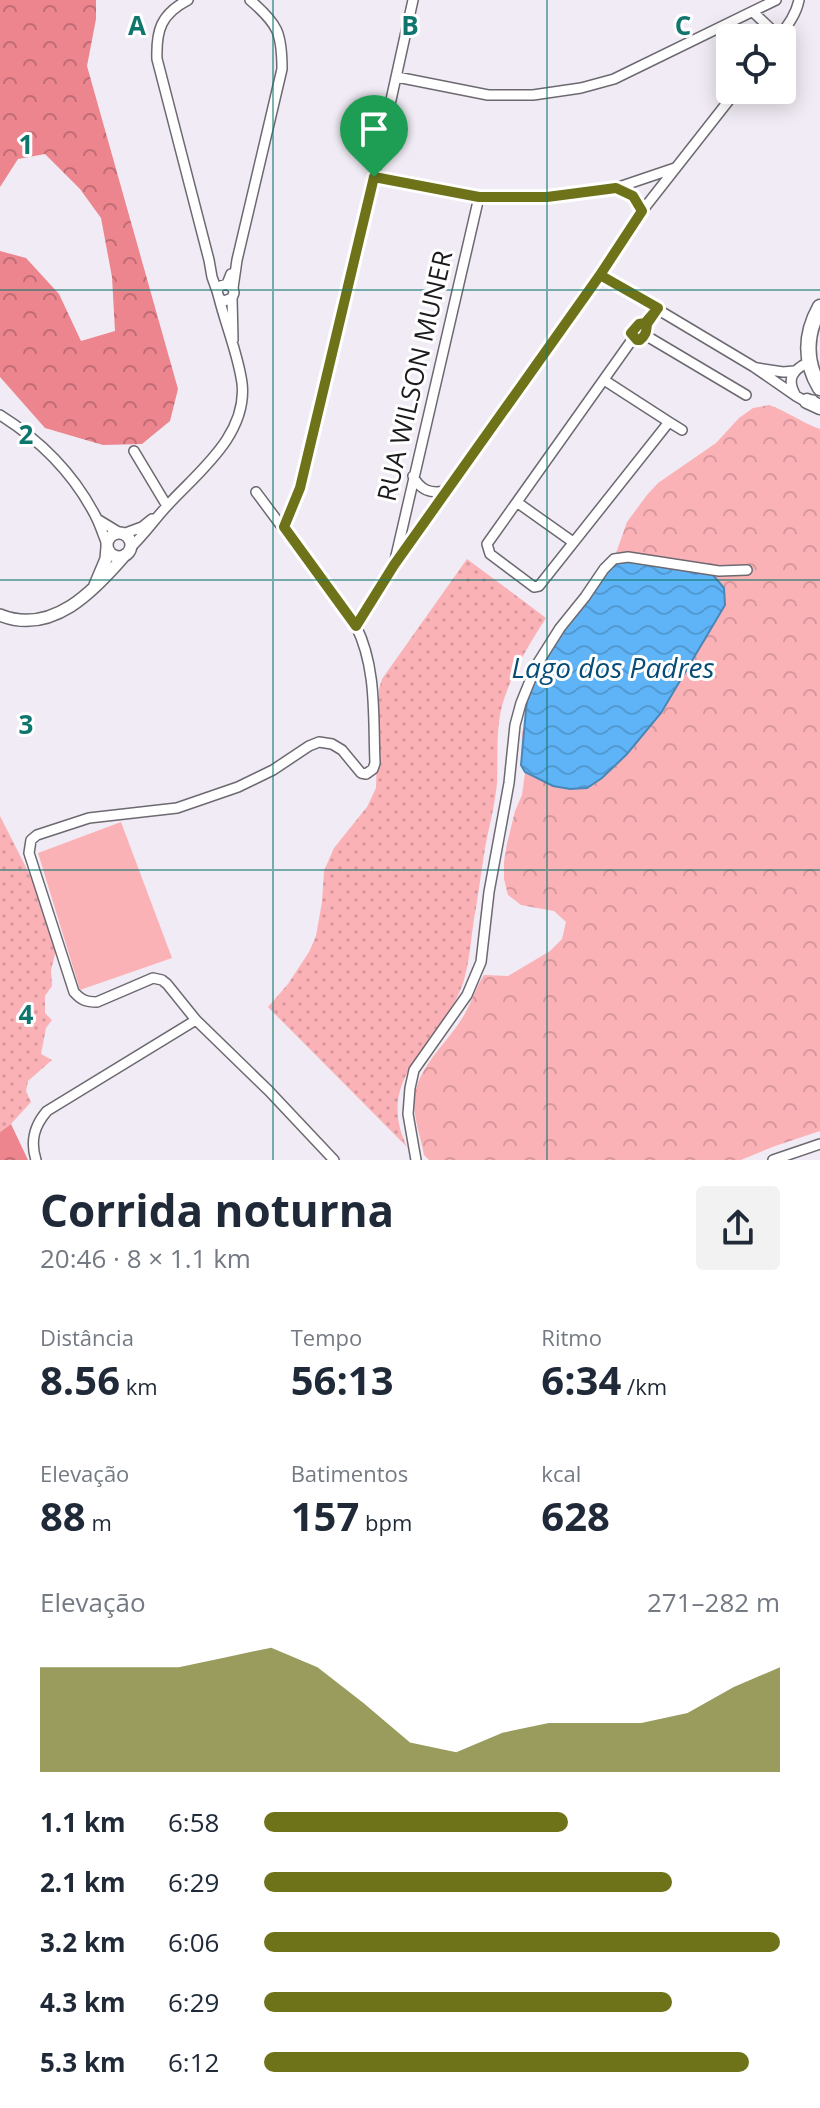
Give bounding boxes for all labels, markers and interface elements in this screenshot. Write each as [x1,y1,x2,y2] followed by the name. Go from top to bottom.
[128,7,146,43] text: A
[401,7,419,43] text: B
[675,7,691,43] text: C
[716,24,796,104] map controls
[716,24,796,104] button: locate
[340,95,408,177] pin
[352,107,396,151] icon: arrive
[19,126,33,162] text: 1
[368,247,460,505] street label: RUA WILSON MUNER
[19,416,34,452] text: 2
[511,648,715,686] water label: Lago dos Padres
[19,706,33,742] text: 3
[19,996,34,1032] text: 4
[40,1180,394,1240] text: Corrida noturna
[696,1186,780,1270] button: share
[40,1240,251,1276] text: 20:46 · 8 × 1.1 km
[40,1322,134,1352] text: Distância
[291,1322,362,1352] text: Tempo
[541,1322,602,1352] text: Ritmo
[40,1352,120,1407] text: 8.56
[291,1352,394,1407] text: 56:13
[541,1352,621,1407] text: 6:34
[120,1371,158,1401] text: km
[621,1371,667,1401] text: /km
[40,1458,129,1488] text: Elevação
[291,1458,408,1488] text: Batimentos
[541,1458,581,1488] text: kcal
[40,1488,86,1543] text: 88
[291,1488,359,1543] text: 157
[541,1488,610,1543] text: 628
[86,1507,112,1537] text: m
[359,1507,412,1537] text: bpm
[40,1584,146,1620] text: Elevação
[647,1584,780,1620] text: 271–282 m
[40,1804,126,1840] text: 1.1 km
[168,1804,219,1840] text: 6:58
[40,1864,126,1900] text: 2.1 km
[168,1864,219,1900] text: 6:29
[40,1924,126,1960] text: 3.2 km
[168,1924,219,1960] text: 6:06
[40,1984,126,2020] text: 4.3 km
[168,1984,219,2020] text: 6:29
[40,2044,126,2080] text: 5.3 km
[168,2044,219,2080] text: 6:12

